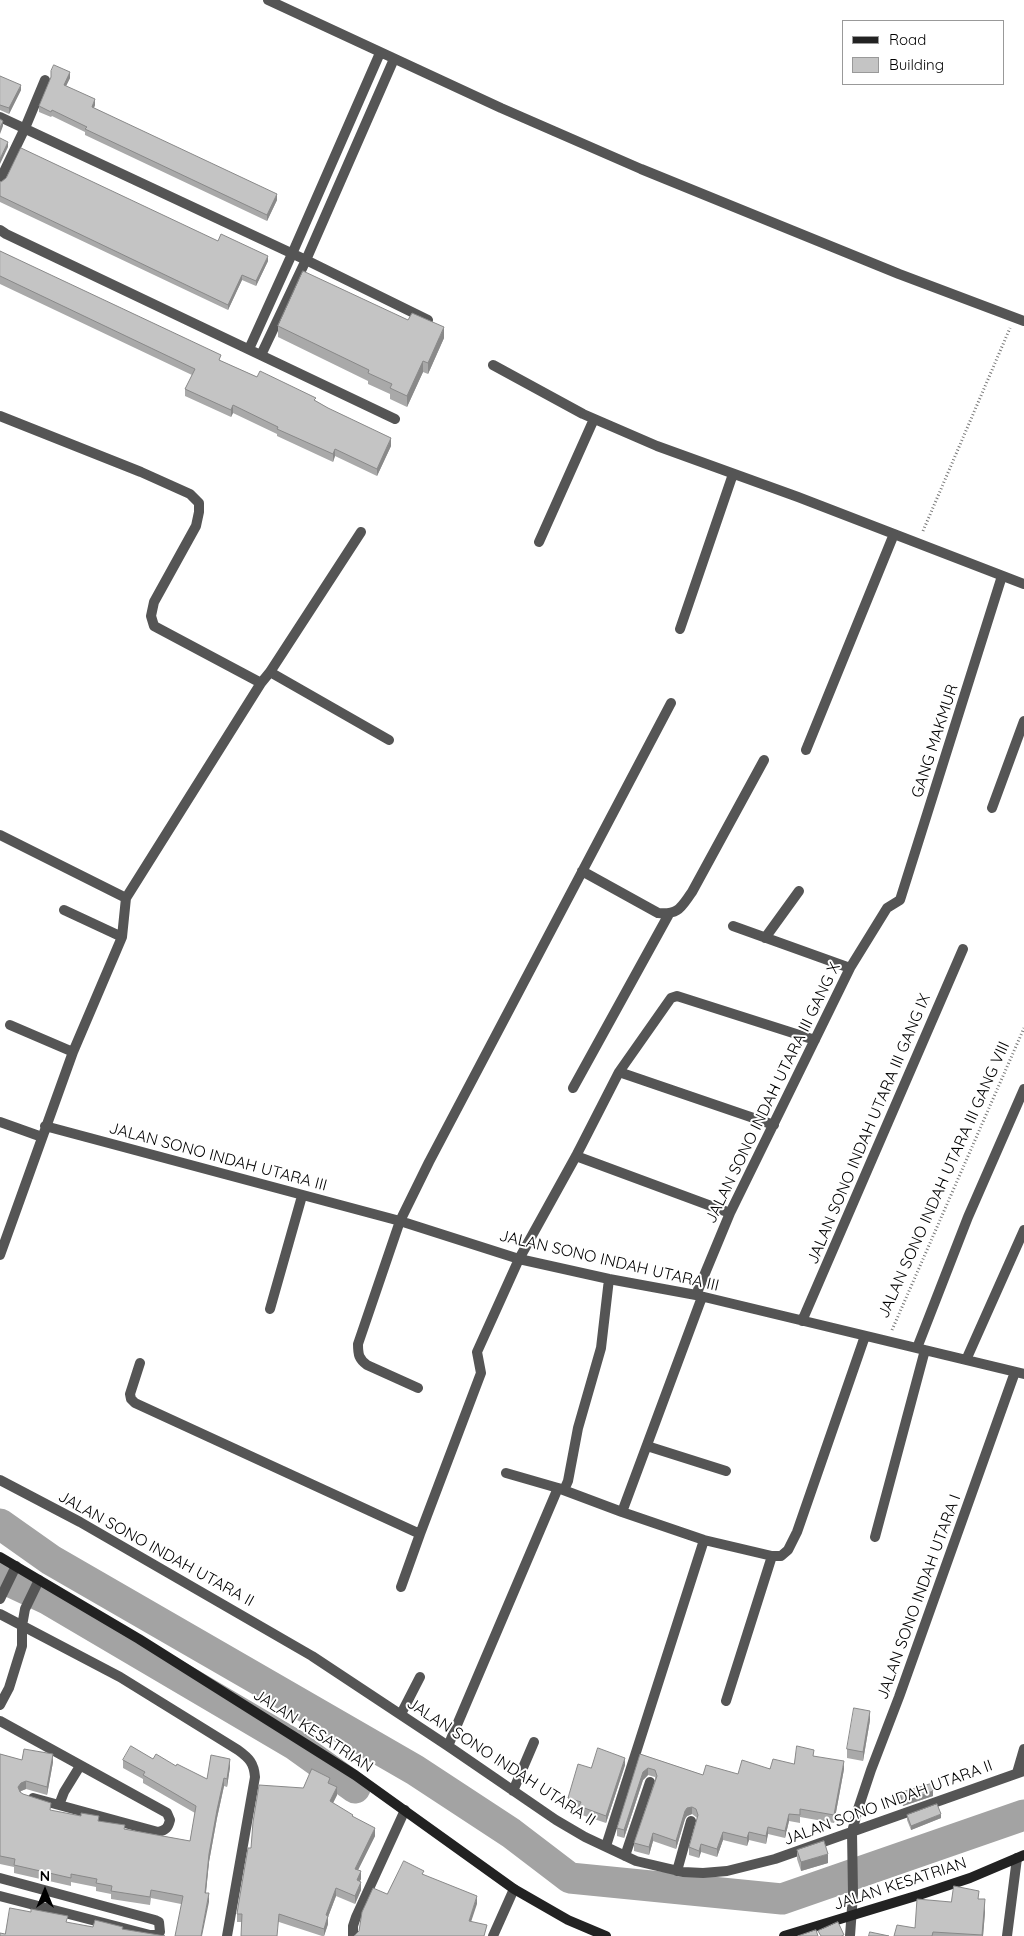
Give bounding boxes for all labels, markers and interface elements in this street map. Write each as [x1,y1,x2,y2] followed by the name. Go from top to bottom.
[842,20,1004,85] legend
[889,30,926,49] text: Road
[889,55,944,74] text: Building
[908,682,962,800] street label: GANG MAKMUR
[701,959,845,1227] street label: JALAN SONO INDAH UTARA III GANG X
[803,991,935,1267] street label: JALAN SONO INDAH UTARA III GANG IX
[874,1039,1014,1321] street label: JALAN SONO INDAH UTARA III GANG VIII
[107,1119,329,1195] street label: JALAN SONO INDAH UTARA III
[497,1226,721,1296] street label: JALAN SONO INDAH UTARA III
[55,1487,257,1611] street label: JALAN SONO INDAH UTARA II
[873,1492,965,1702] street label: JALAN SONO INDAH UTARA I
[250,1685,376,1777] street label: JALAN KESATRIAN
[403,1694,599,1830] street label: JALAN SONO INDAH UTARA II
[781,1756,995,1850] street label: JALAN SONO INDAH UTARA II
[831,1853,969,1915] street label: JALAN KESATRIAN
[20,1866,70,1916] north arrow
[40,1867,50,1885] text: N

